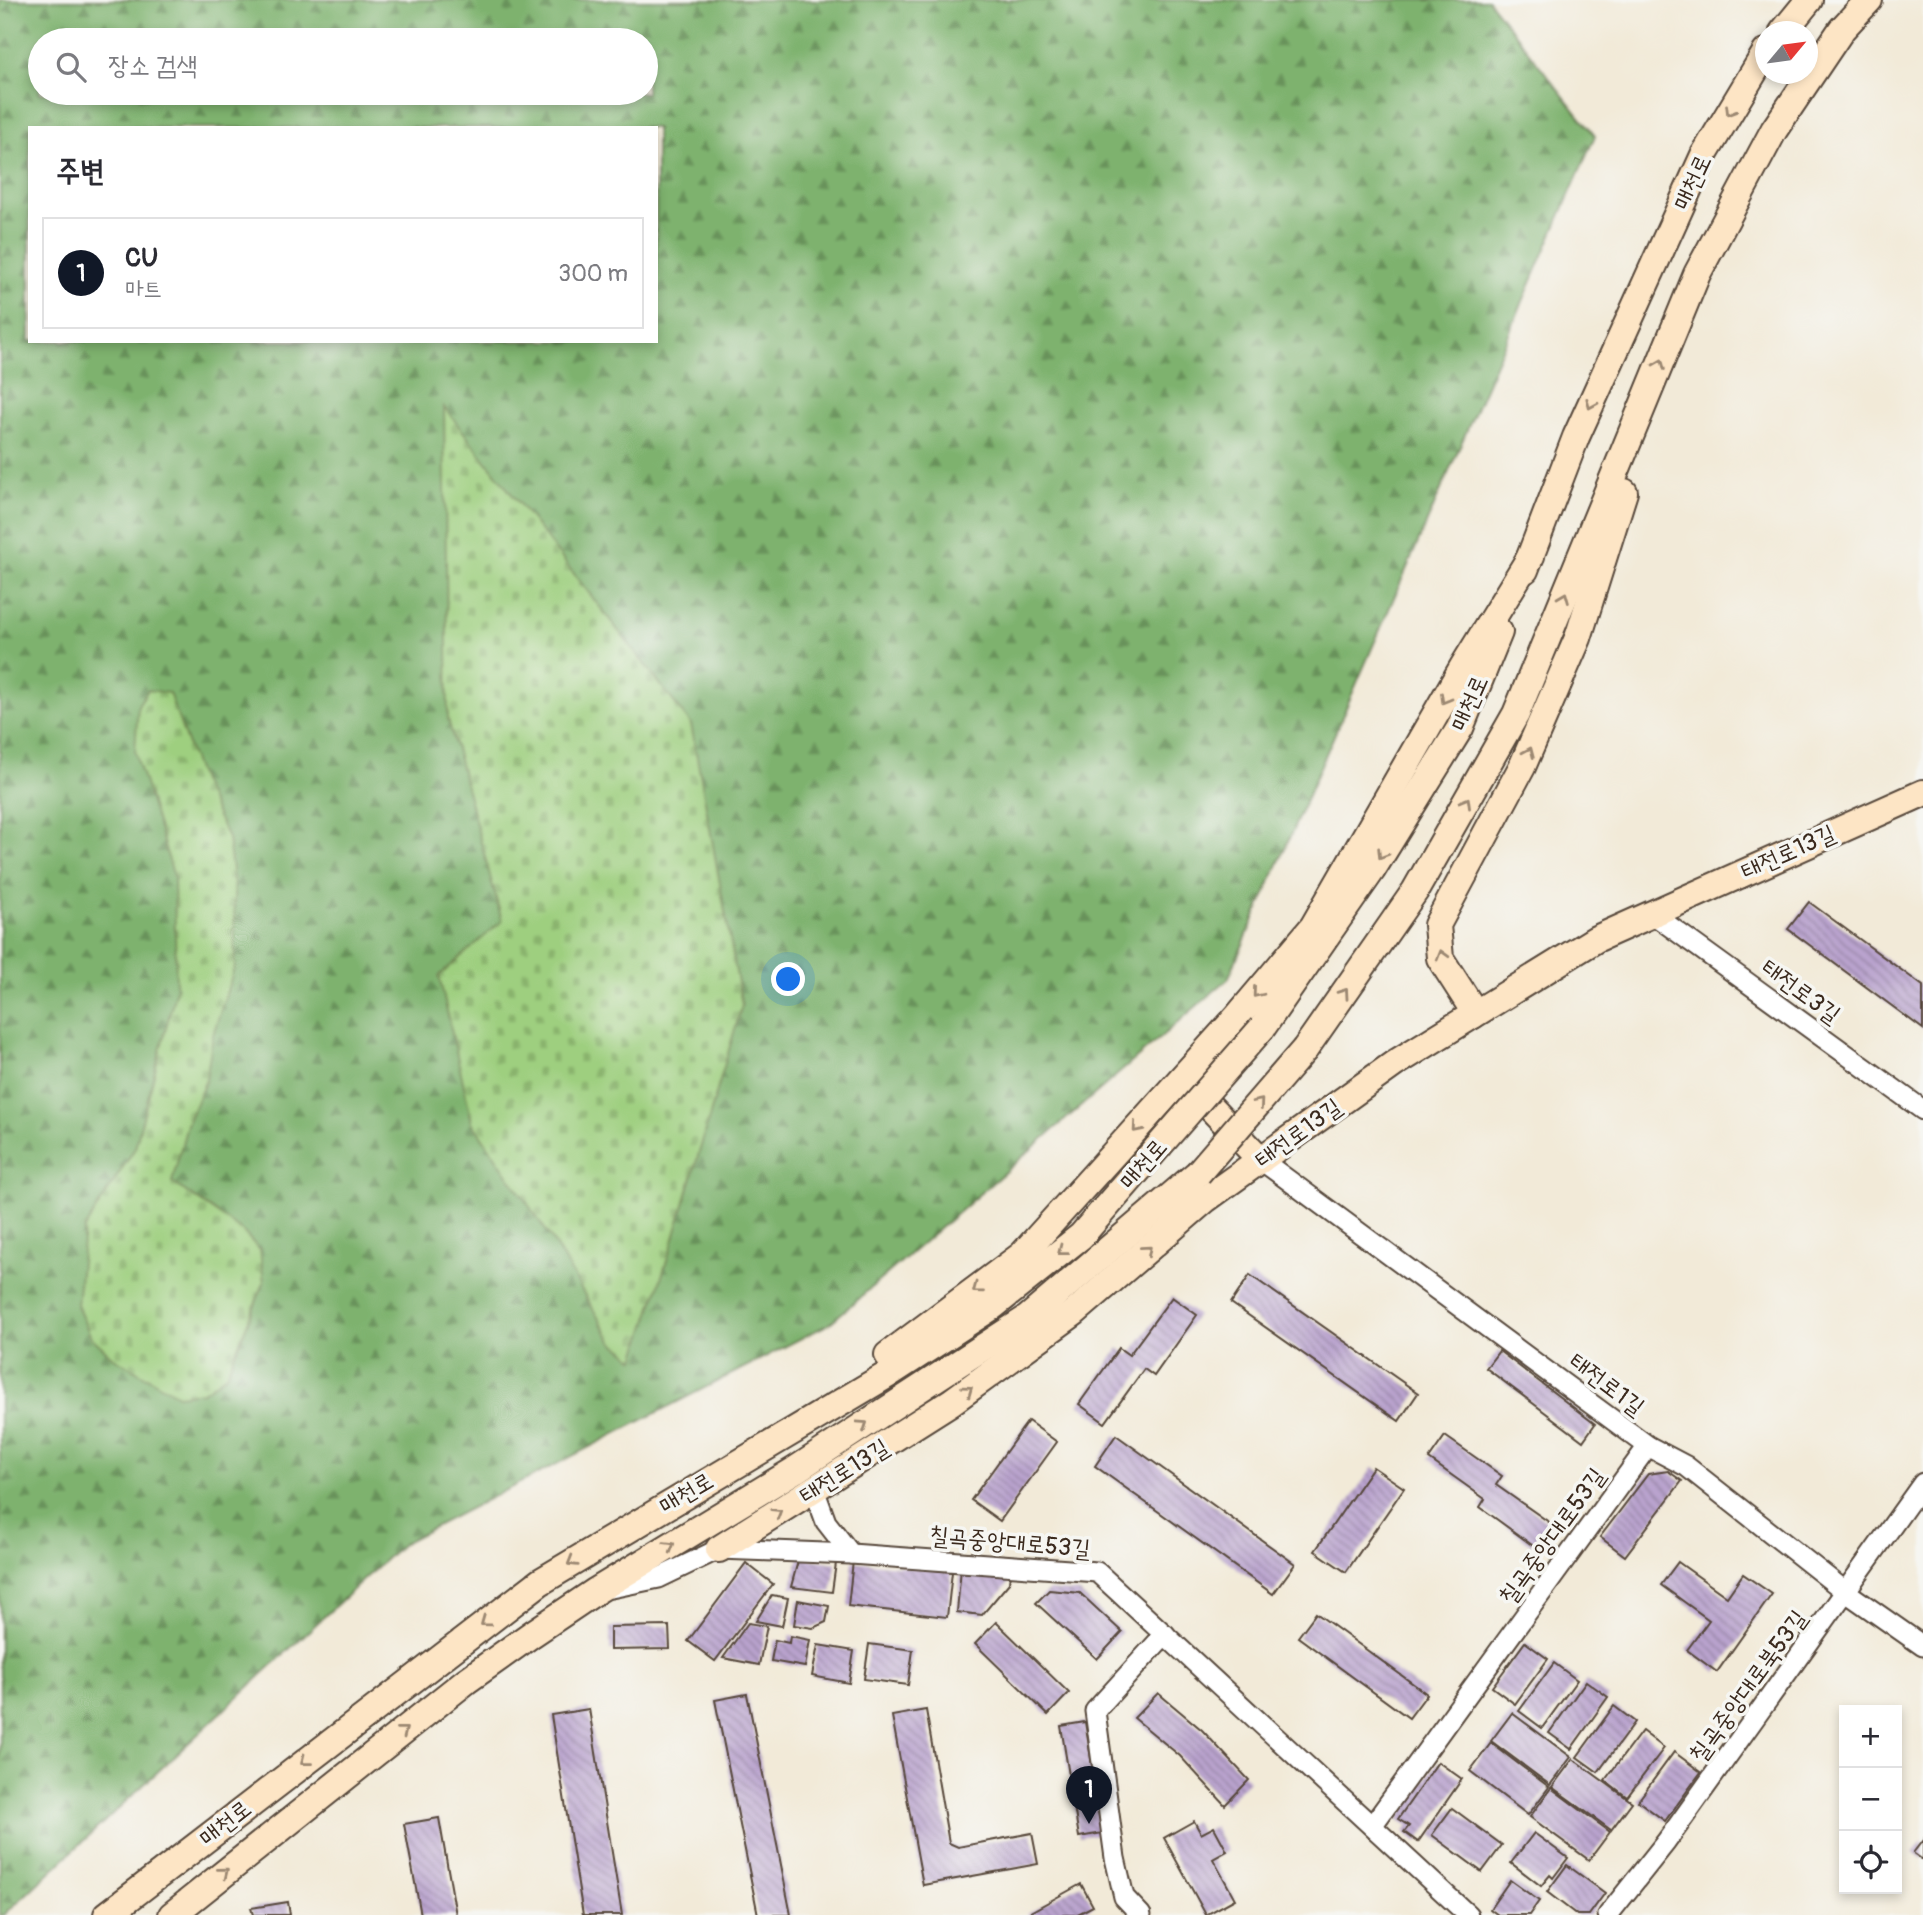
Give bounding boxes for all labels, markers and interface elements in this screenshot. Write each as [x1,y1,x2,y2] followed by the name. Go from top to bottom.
[1755,21,1818,84] north arrow
[28,28,658,105] search box
[52,48,90,86] icon: search
[108,50,197,82] text: 장소 검색
[1726,103,1739,116] one-way arrow
[1667,150,1718,215] street label: 매천로
[56,153,104,190] text: 주변
[125,242,158,274] text: CU
[77,259,86,288] text: 1
[558,259,628,288] text: 300 m
[125,274,162,303] text: 마트
[1651,358,1665,370] one-way arrow
[1585,397,1599,410] one-way arrow
[1556,591,1570,604] one-way arrow
[1444,671,1494,736] street label: 매천로
[1440,691,1453,704] one-way arrow
[1521,746,1535,759] one-way arrow
[1458,796,1471,809] one-way arrow
[1737,819,1840,886] street label: 태전로13길
[1378,846,1391,859] one-way arrow
[1435,950,1450,962] one-way arrow
[1756,953,1846,1030] street label: 태전로3길
[771,962,805,996] your location
[1253,985,1265,998] one-way arrow
[1336,988,1348,1001] one-way arrow
[1249,1092,1347,1175] street label: 태전로13길
[1251,1098,1263,1111] one-way arrow
[1133,1120,1145,1133] one-way arrow
[1113,1133,1173,1196] street label: 매천로
[1057,1243,1070,1255] one-way arrow
[1139,1246,1152,1258] one-way arrow
[972,1280,984,1293] one-way arrow
[1563,1347,1650,1422] street label: 태전로1길
[960,1386,973,1398] one-way arrow
[855,1421,868,1433] one-way arrow
[794,1433,894,1510] street label: 태전로13길
[1493,1462,1612,1610] street label: 칠곡중앙대로53길
[654,1466,719,1521] street label: 매천로
[769,1508,782,1521] one-way arrow
[928,1521,1092,1564] street label: 칠곡중앙대로53길
[663,1541,676,1554] one-way arrow
[567,1554,580,1567] one-way arrow
[1684,1605,1813,1768] street label: 칠곡중앙대로북53길
[480,1614,493,1627] one-way arrow
[1839,1705,1902,1894] map controls
[1839,1705,1902,1768] button: +
[395,1726,408,1739] one-way arrow
[300,1753,312,1766] one-way arrow
[1066,1766,1112,1824] pin: 1
[1839,1768,1902,1831] button: −
[194,1794,257,1853] street label: 매천로
[1839,1831,1902,1894] button: locate
[216,1868,229,1880] one-way arrow

